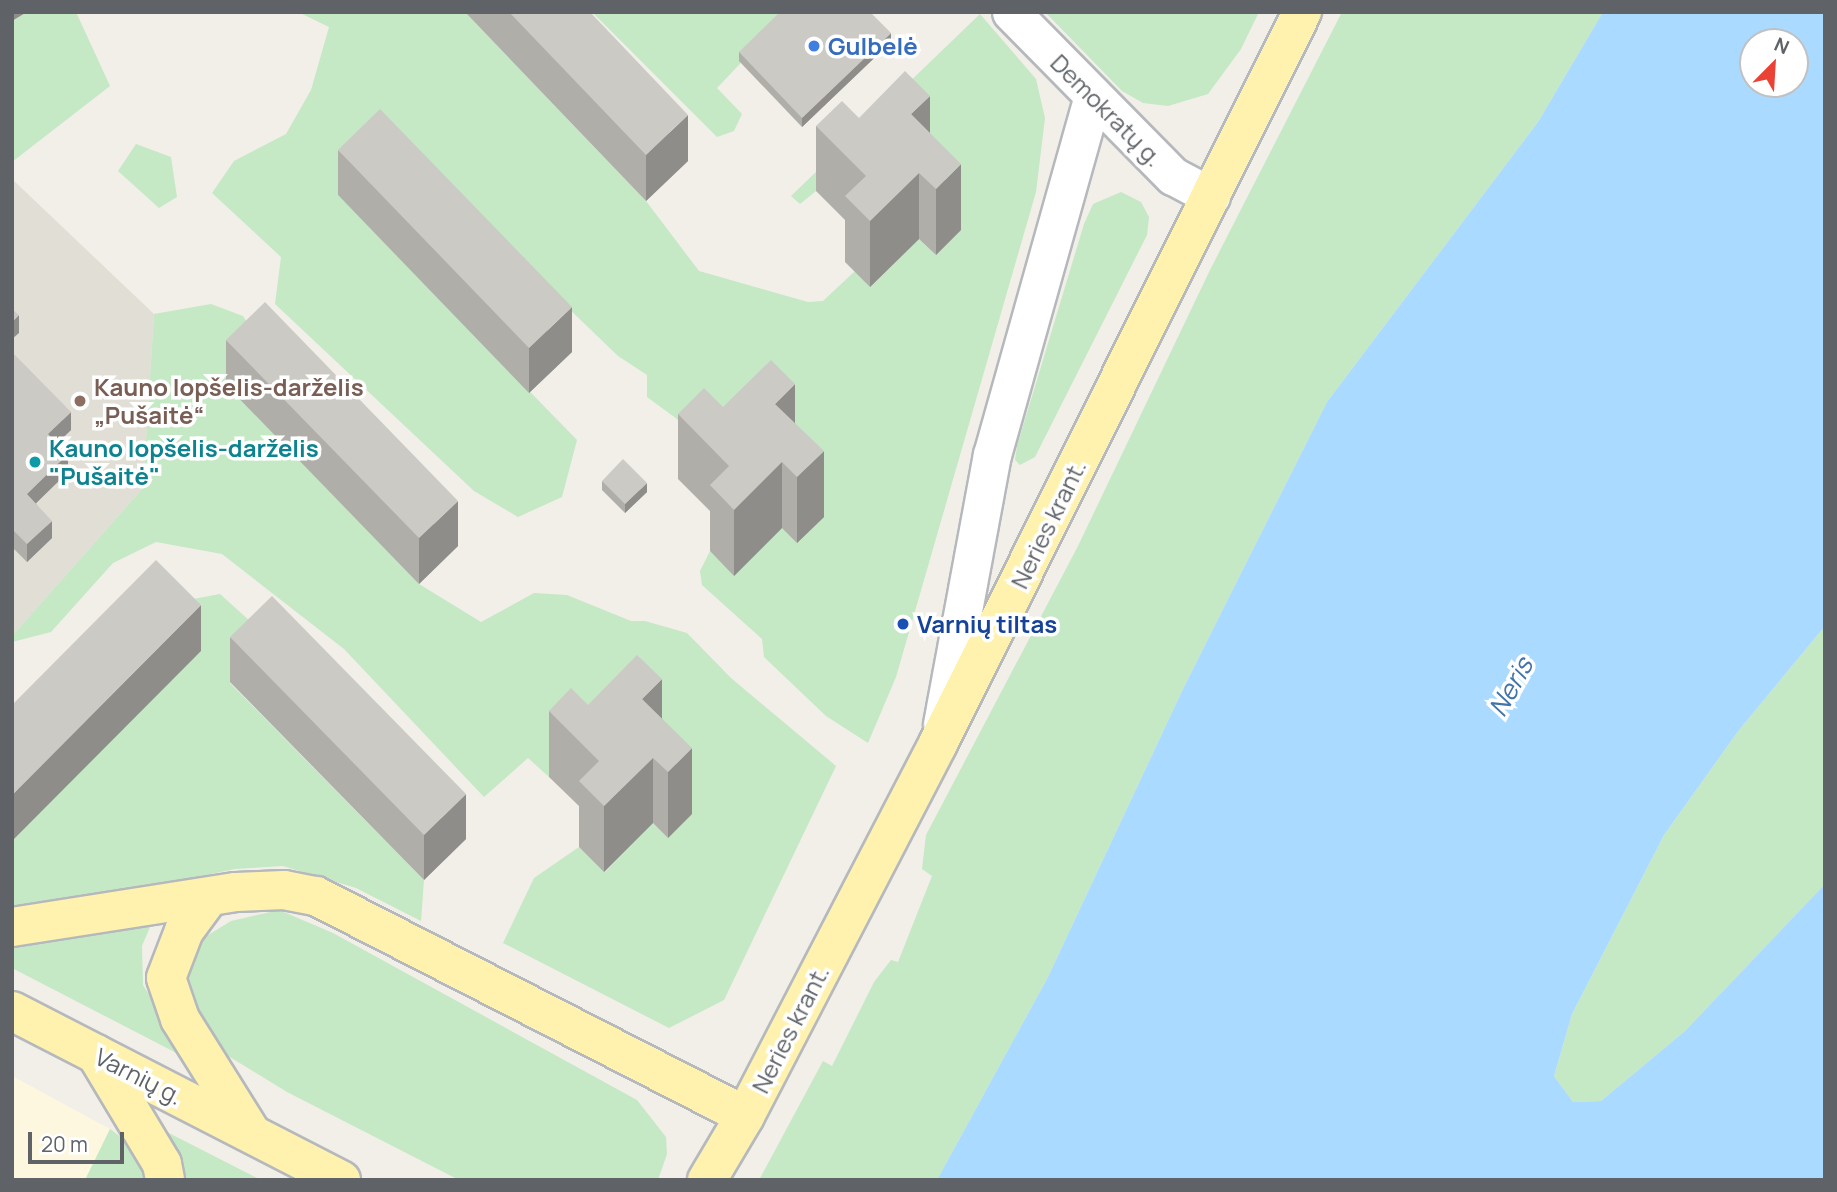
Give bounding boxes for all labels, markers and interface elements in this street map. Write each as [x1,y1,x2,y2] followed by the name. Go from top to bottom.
[1739,28,1809,98] north arrow
[1770,31,1793,60] text: N
[828,32,918,60] place label: Gulbelė
[806,38,822,54] marker: Gulbelė
[1045,48,1169,172] street label: Demokratų g.
[94,373,364,429] place label: Kauno lopšelis-darželis „Pušaitė“
[72,393,88,409] marker: Kauno lopšelis-darželis „Pušaitė“
[49,434,319,490] place label: Kauno lopšelis-darželis "Pušaitė"
[27,454,43,470] marker: Kauno lopšelis-darželis "Pušaitė"
[1004,455,1092,593] street label: Neries krant.
[917,610,1057,638] place label: Varnių tiltas
[895,616,911,632] marker: Varnių tiltas
[1482,652,1540,722] water label: Neris
[746,960,834,1098] street label: Neries krant.
[90,1042,188,1110] street label: Varnių g.
[32,1118,128,1162] scale bar
[41,1130,88,1158] text: 20 m

